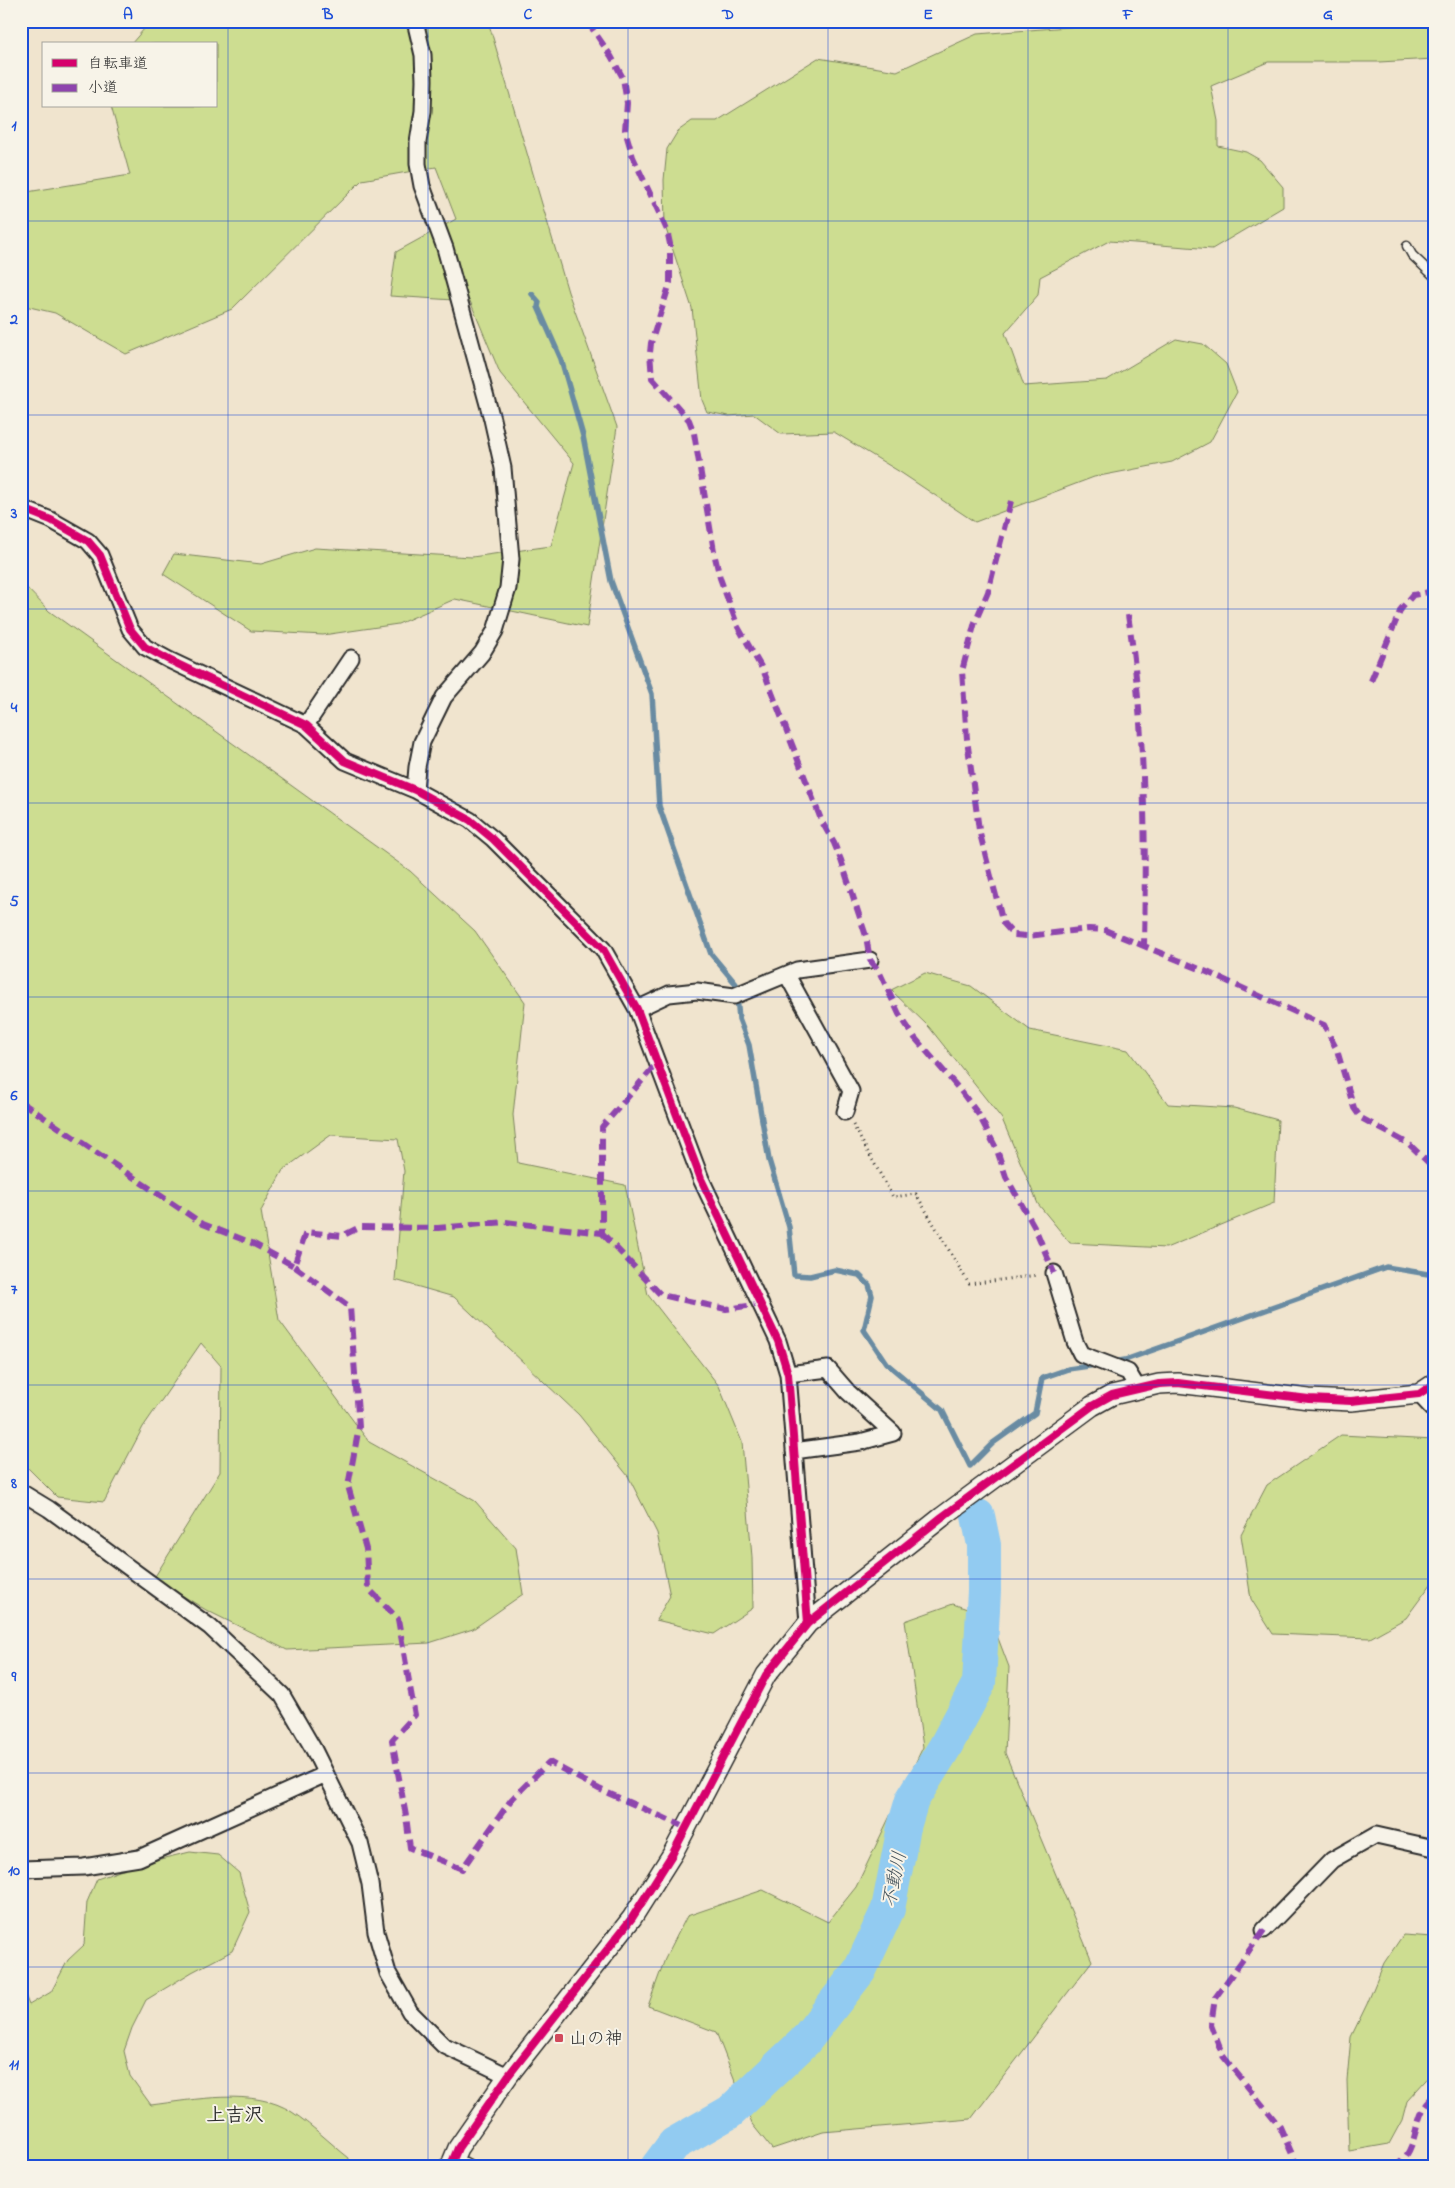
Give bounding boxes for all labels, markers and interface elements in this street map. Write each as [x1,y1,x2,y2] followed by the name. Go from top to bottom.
[123,3,133,27] text: A
[322,3,334,27] text: B
[524,3,533,27] text: C
[721,3,734,27] text: D
[923,3,933,27] text: E
[1122,3,1134,27] text: F
[1323,3,1333,27] text: G
[42,42,218,108] legend
[88,53,148,75] text: 自転車道
[88,77,118,99] text: 小道
[11,114,17,138] text: 1
[9,308,18,332] text: 2
[10,502,18,526] text: 3
[10,696,18,720] text: 4
[9,890,19,914] text: 5
[9,1084,18,1108] text: 6
[11,1278,18,1302] text: 7
[10,1472,17,1496] text: 8
[11,1665,17,1689] text: 9
[876,1849,915,1910] water label: 不動川
[8,1859,20,1883] text: 10
[569,2027,623,2053] place label: 山の神
[553,2032,565,2044] marker: 山の神
[9,2053,20,2077] text: 11
[206,2103,264,2130] district label: 上吉沢

